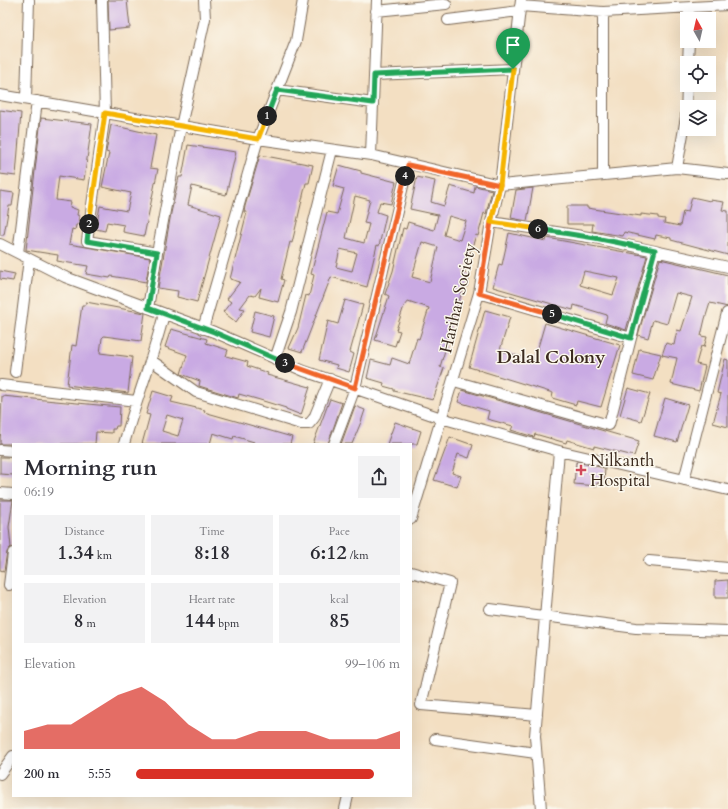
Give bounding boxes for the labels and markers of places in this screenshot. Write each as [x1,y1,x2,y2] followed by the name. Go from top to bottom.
[496,28,530,69] pin
[257,106,277,126] pin: 1
[395,166,415,186] pin: 4
[79,214,99,234] pin: 2
[528,219,548,239] pin: 6
[542,304,562,324] pin: 5
[275,353,295,373] pin: 3
[590,449,655,492] place label: Nilkanth Hospital
[575,464,587,476] marker: Nilkanth Hospital

